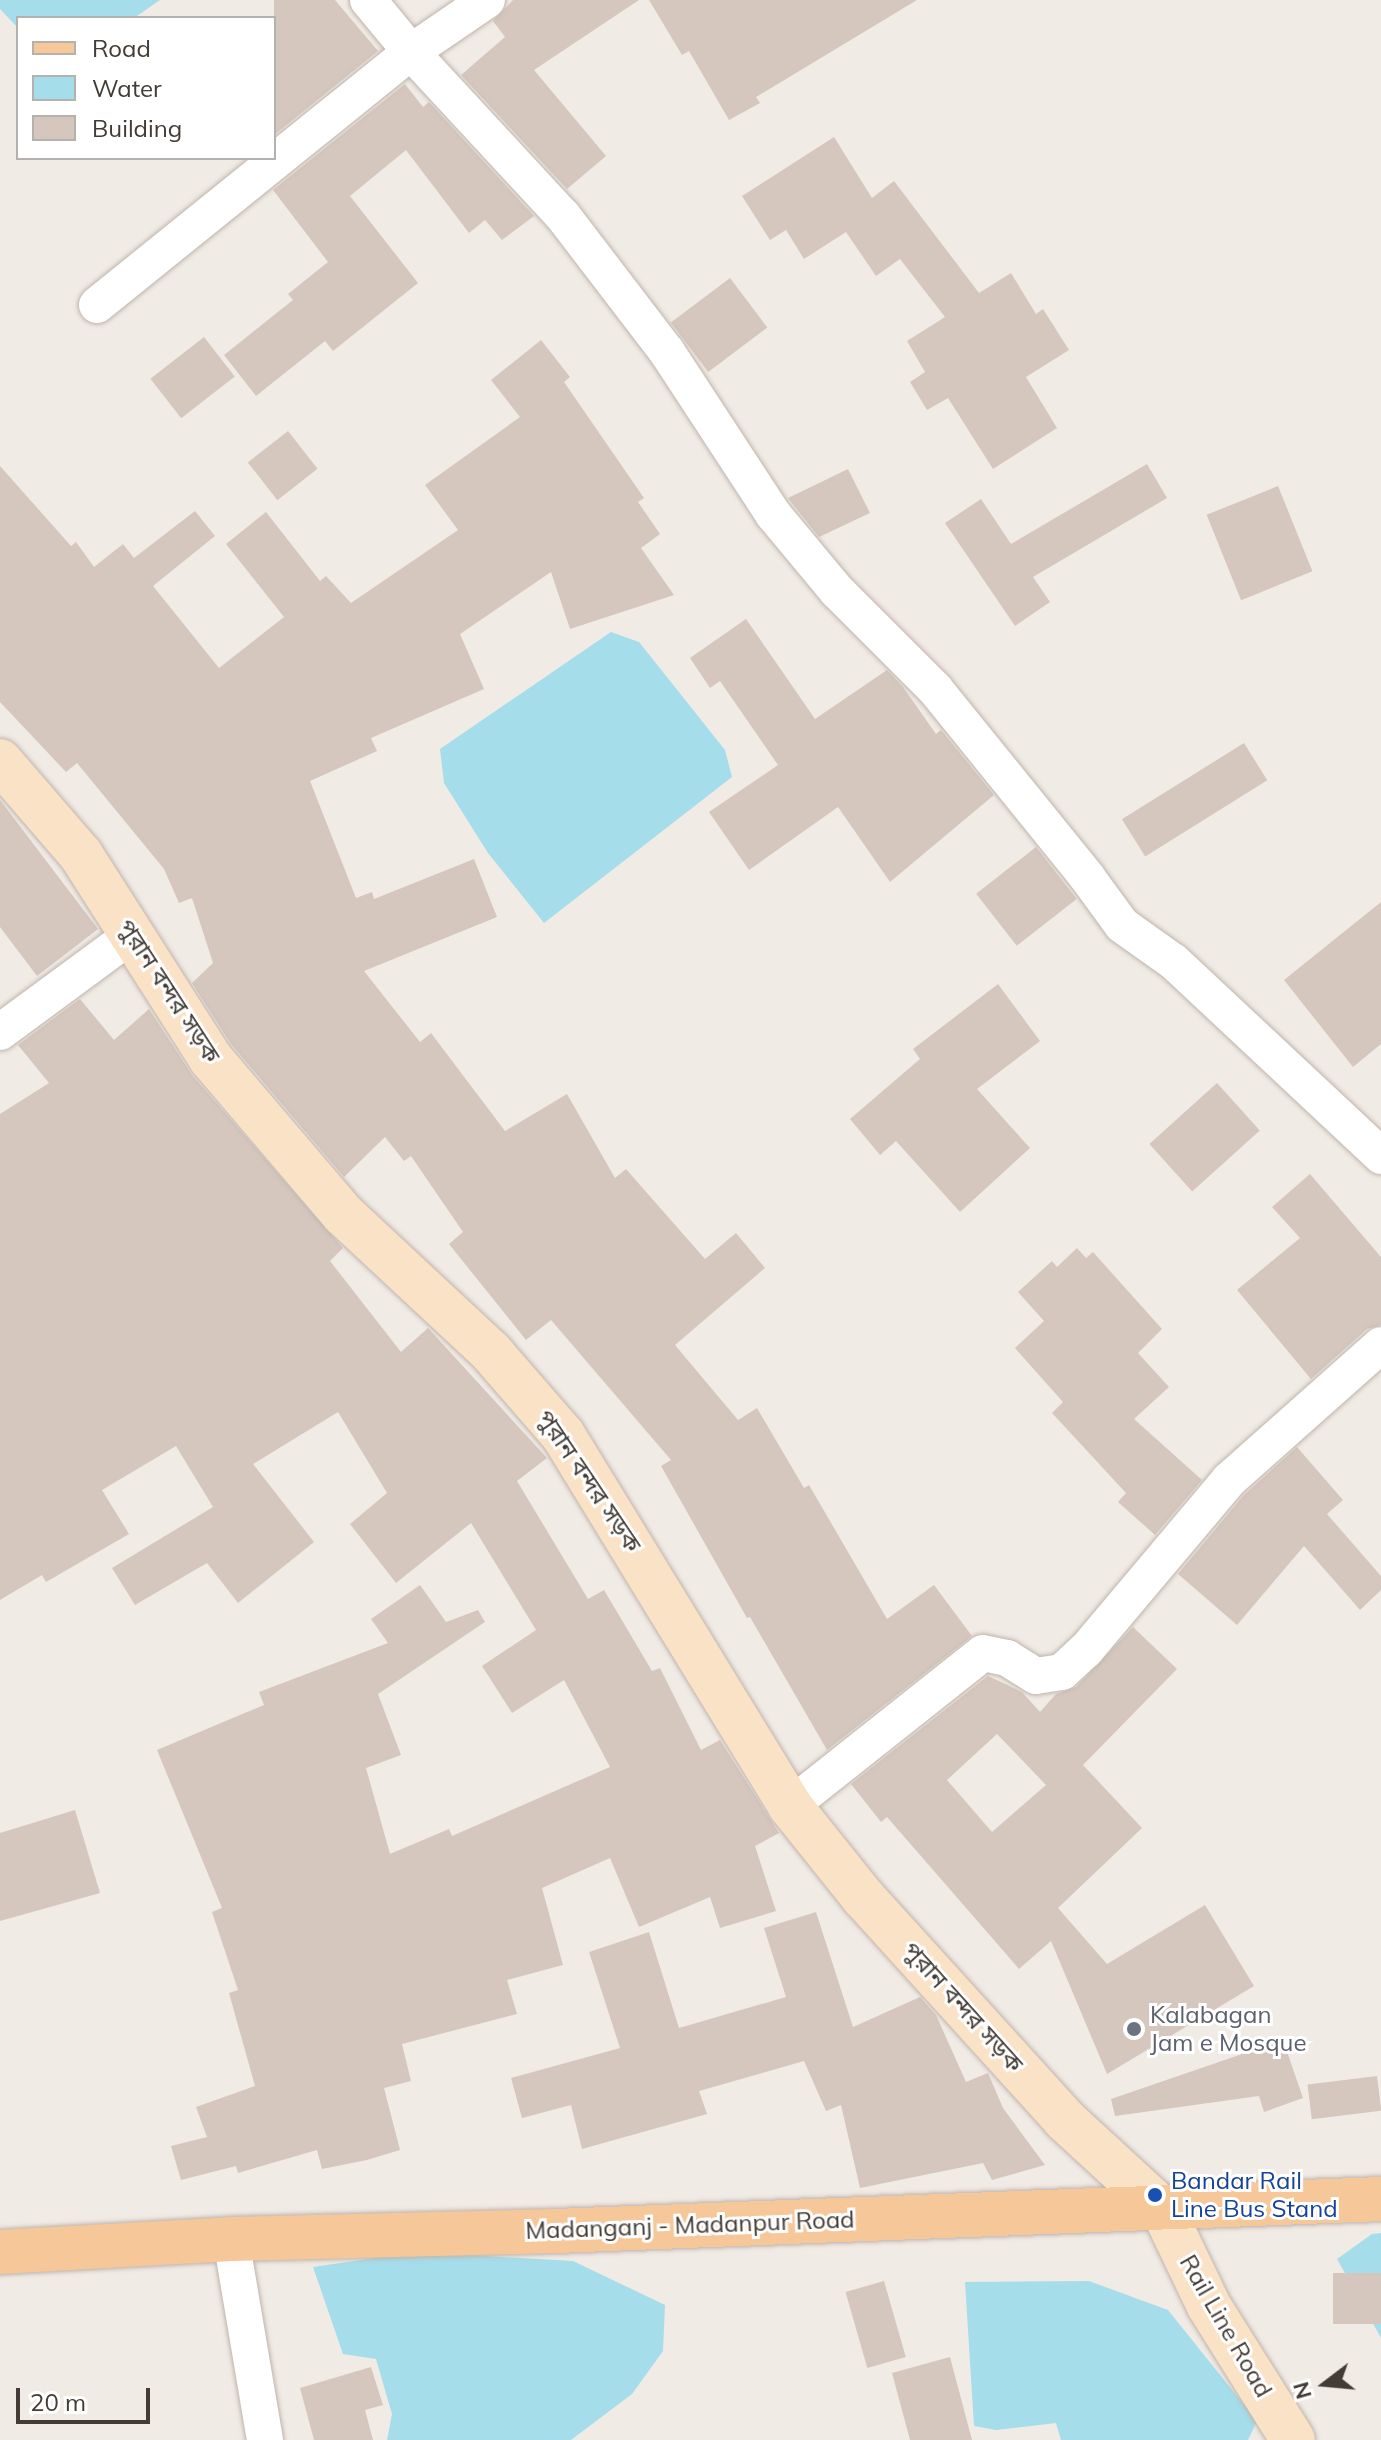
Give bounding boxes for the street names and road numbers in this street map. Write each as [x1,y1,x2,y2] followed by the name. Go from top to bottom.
[112,914,226,1068] street label: পুরান বন্দর সড়ক
[531,1404,647,1558] street label: পুরান বন্দর সড়ক
[897,1936,1029,2078] street label: পুরান বন্দর সড়ক
[525,2205,855,2245] street label: Madanganj - Madanpur Road
[1174,2250,1278,2402] street label: Rail Line Road

